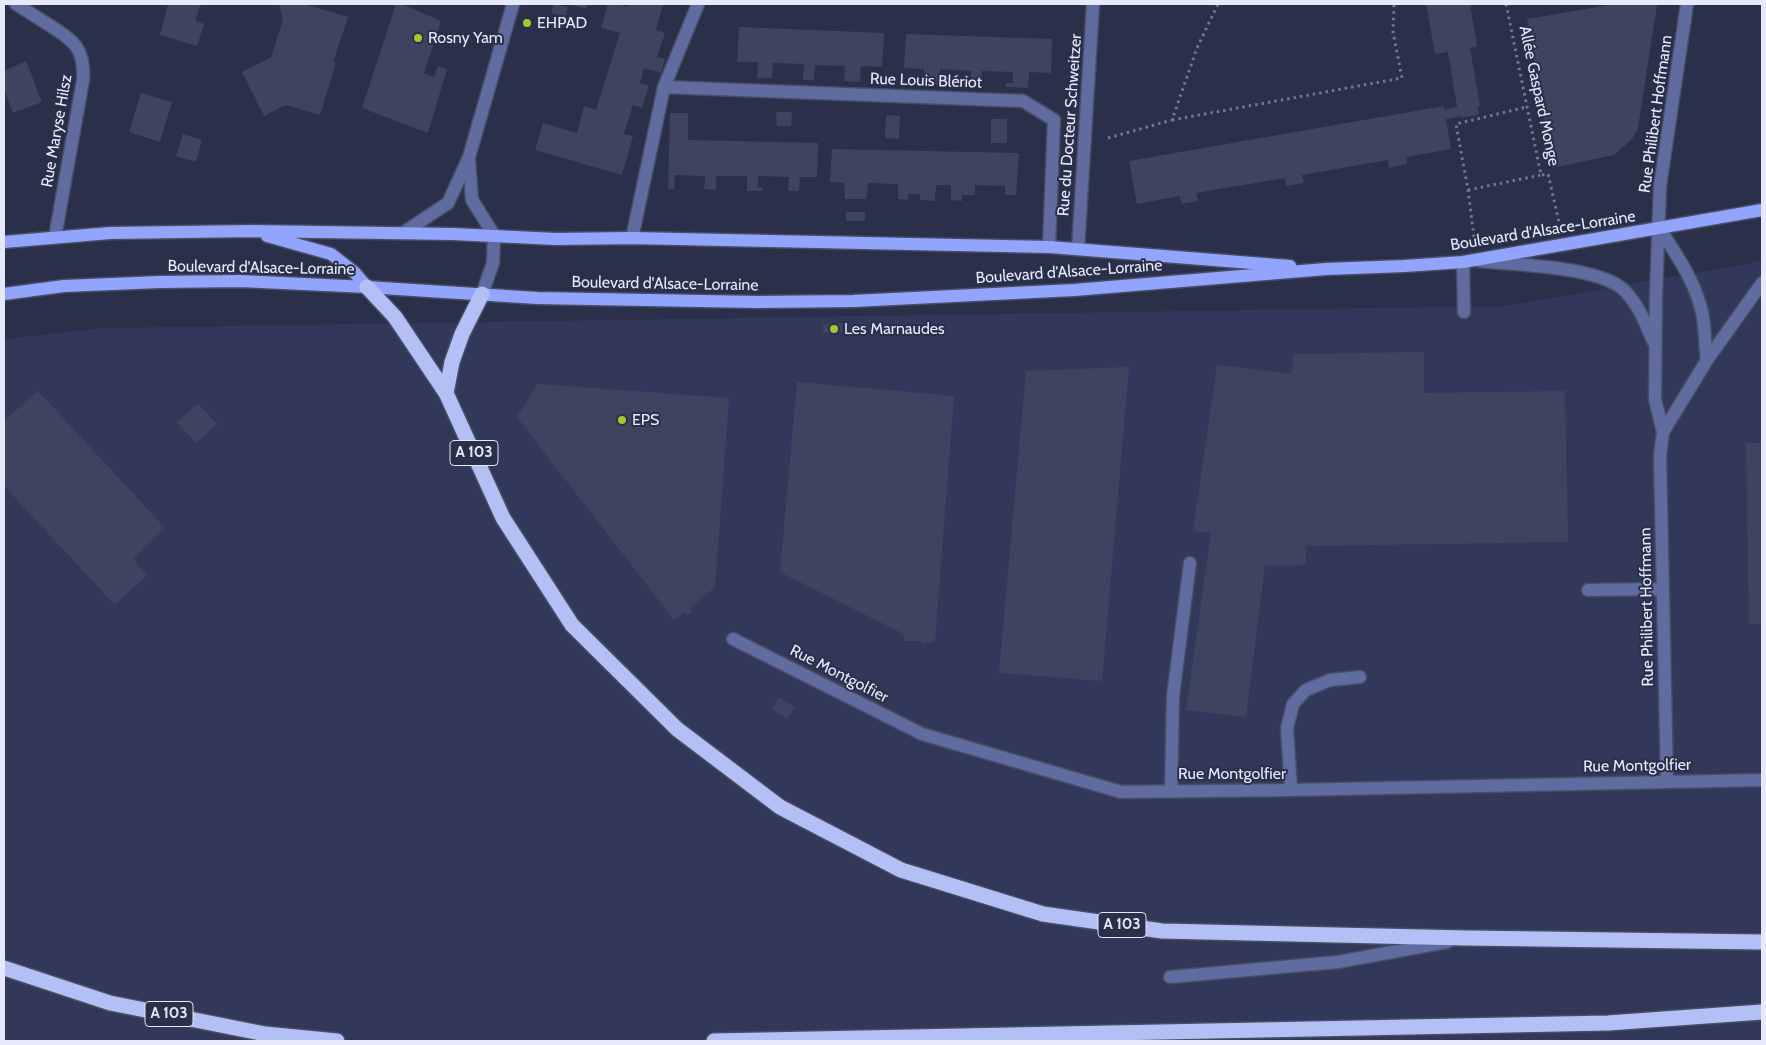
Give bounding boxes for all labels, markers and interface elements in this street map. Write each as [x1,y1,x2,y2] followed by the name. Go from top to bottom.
[537,13,587,33] place label: EHPAD
[521,17,533,29] marker: EHPAD
[1515,24,1563,168] street label: Allée Gaspard Monge
[428,28,503,48] place label: Rosny Yam
[412,32,424,44] marker: Rosny Yam
[1054,33,1086,217] street label: Rue du Docteur Schweitzer
[1635,34,1677,194] street label: Rue Philibert Hoffmann
[870,69,982,93] street label: Rue Louis Blériot
[38,73,76,189] street label: Rue Maryse Hilsz
[1449,207,1637,255] street label: Boulevard d'Alsace-Lorraine
[975,256,1163,288] street label: Boulevard d'Alsace-Lorraine
[167,257,355,279] street label: Boulevard d'Alsace-Lorraine
[571,273,759,295] street label: Boulevard d'Alsace-Lorraine
[844,319,945,339] place label: Les Marnaudes
[828,323,840,335] marker: Les Marnaudes
[632,410,659,430] place label: EPS
[616,414,628,426] marker: EPS
[450,440,498,466] road number: A 103
[1636,527,1658,687] street label: Rue Philibert Hoffmann
[787,641,891,707] street label: Rue Montgolfier
[1583,755,1691,777] street label: Rue Montgolfier
[1178,764,1286,784] street label: Rue Montgolfier
[1098,912,1146,938] road number: A 103
[145,1002,193,1026] road number: A 103

